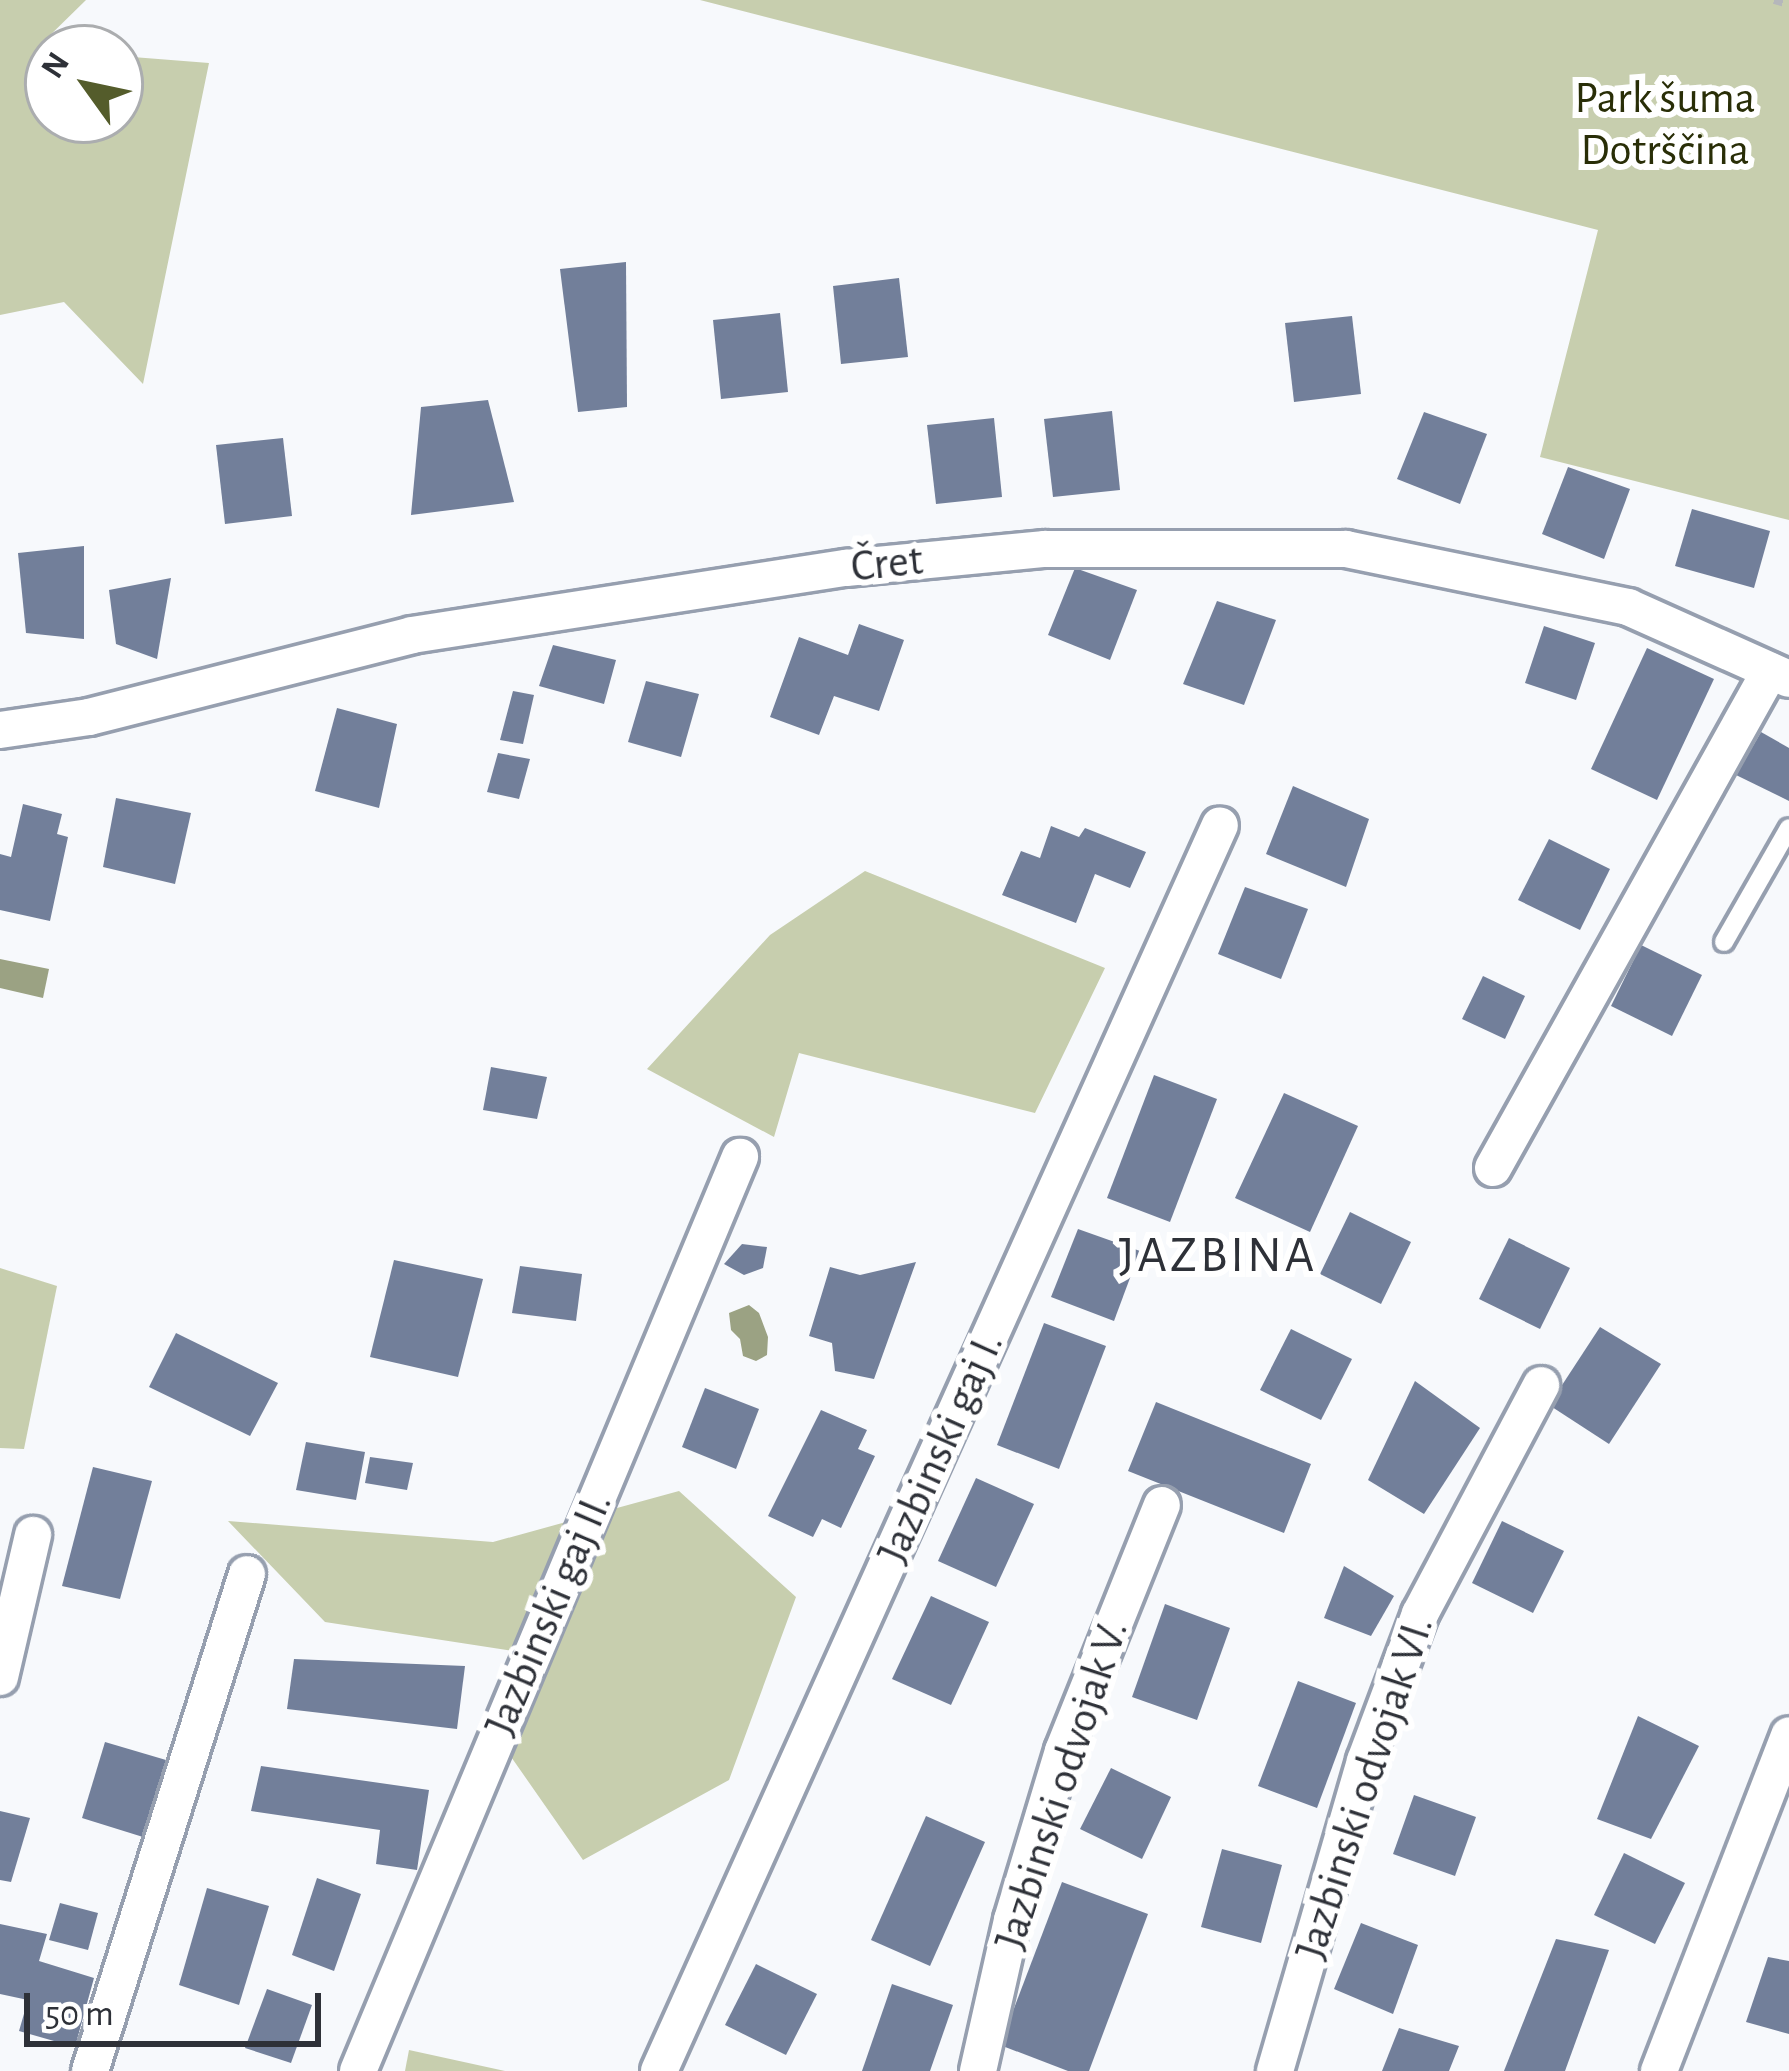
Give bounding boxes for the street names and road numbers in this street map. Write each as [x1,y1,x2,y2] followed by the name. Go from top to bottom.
[848,533,926,595] street label: Čret
[866,1324,1016,1572] street label: Jazbinski gaj I.
[473,1484,625,1744] street label: Jazbinski gaj II.
[1284,1609,1446,1967] street label: Jazbinski odvojak VI.
[983,1613,1141,1957] street label: Jazbinski odvojak V.

